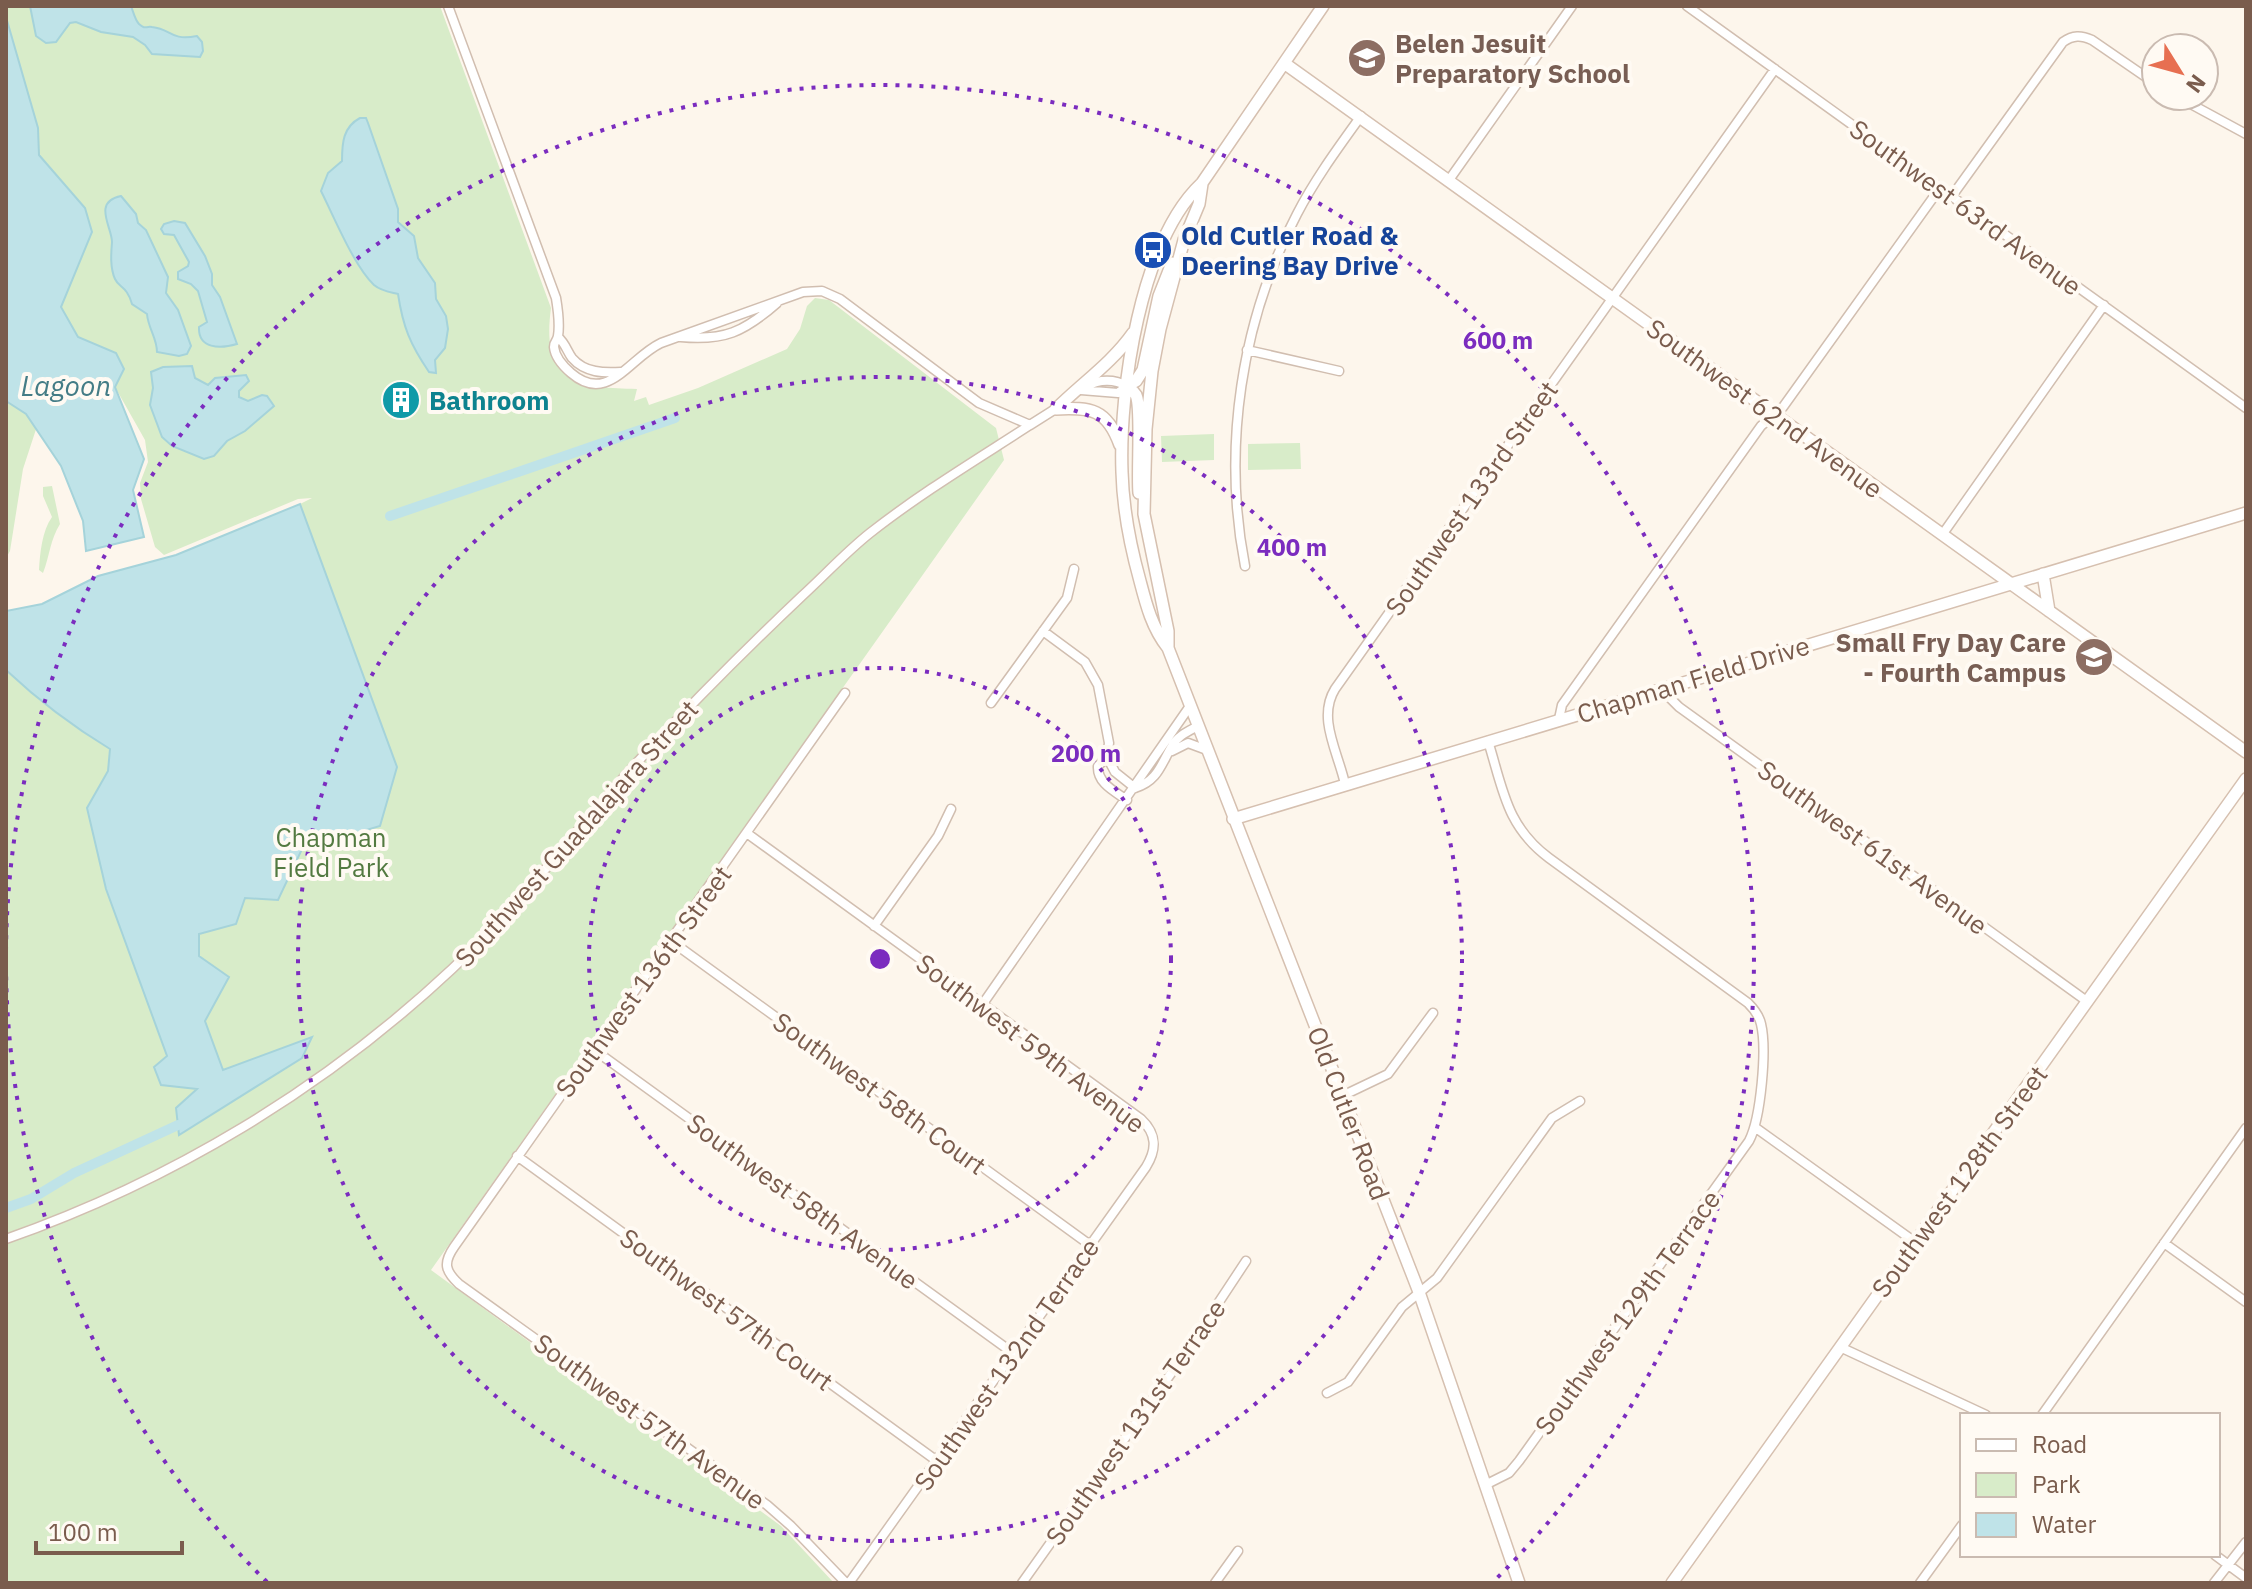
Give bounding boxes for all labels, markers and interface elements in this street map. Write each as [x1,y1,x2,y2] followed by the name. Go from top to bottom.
[1395,26,1630,90] place label: Belen Jesuit Preparatory School
[2140,32,2220,112] north arrow
[1346,37,1388,79] school or university icon: Belen Jesuit Preparatory School
[2180,69,2213,99] text: N
[1843,111,2089,303] street label: Southwest 63rd Avenue
[1181,218,1399,282] place label: Old Cutler Road & Deering Bay Drive
[1132,229,1174,271] bus stop icon: Old Cutler Road & Deering Bay Drive
[1640,311,1890,505] street label: Southwest 62nd Avenue
[1463,324,1533,356] text: 600 m
[21,367,111,404] water label: Lagoon
[1377,374,1565,622] street label: Southwest 133rd Street
[380,379,422,421] building icon: Bathroom
[429,383,549,417] place label: Bathroom
[1257,531,1327,563] text: 400 m
[1836,625,2066,689] place label: Small Fry Day Care - Fourth Campus
[1573,627,1813,731] street label: Chapman Field Drive
[2073,636,2115,678] school or university icon: Small Fry Day Care - Fourth Campus
[447,692,705,974] street label: Southwest Guadalajara Street
[1051,737,1121,769] text: 200 m
[1751,752,1995,942] street label: Southwest 61st Avenue
[273,820,389,884] park label: Chapman Field Park
[547,858,739,1104] street label: Southwest 136th Street
[866,945,894,973] centre of rings
[910,946,1152,1140] street label: Southwest 59th Avenue
[767,1004,993,1182] street label: Southwest 58th Court
[1300,1021,1398,1205] street label: Old Cutler Road
[1863,1058,2055,1304] street label: Southwest 128th Street
[681,1106,925,1296] street label: Southwest 58th Avenue
[1527,1183,1727,1441] street label: Southwest 129th Terrace
[614,1220,840,1398] street label: Southwest 57th Court
[906,1231,1106,1497] street label: Southwest 132nd Terrace
[1037,1293,1233,1551] street label: Southwest 131st Terrace
[528,1326,772,1516] street label: Southwest 57th Avenue
[1960,1413,2220,1557] legend
[2032,1428,2087,1460] text: Road
[2032,1468,2081,1500] text: Park
[36,1505,182,1555] scale bar
[2032,1508,2096,1540] text: Water
[48,1516,118,1548] text: 100 m

